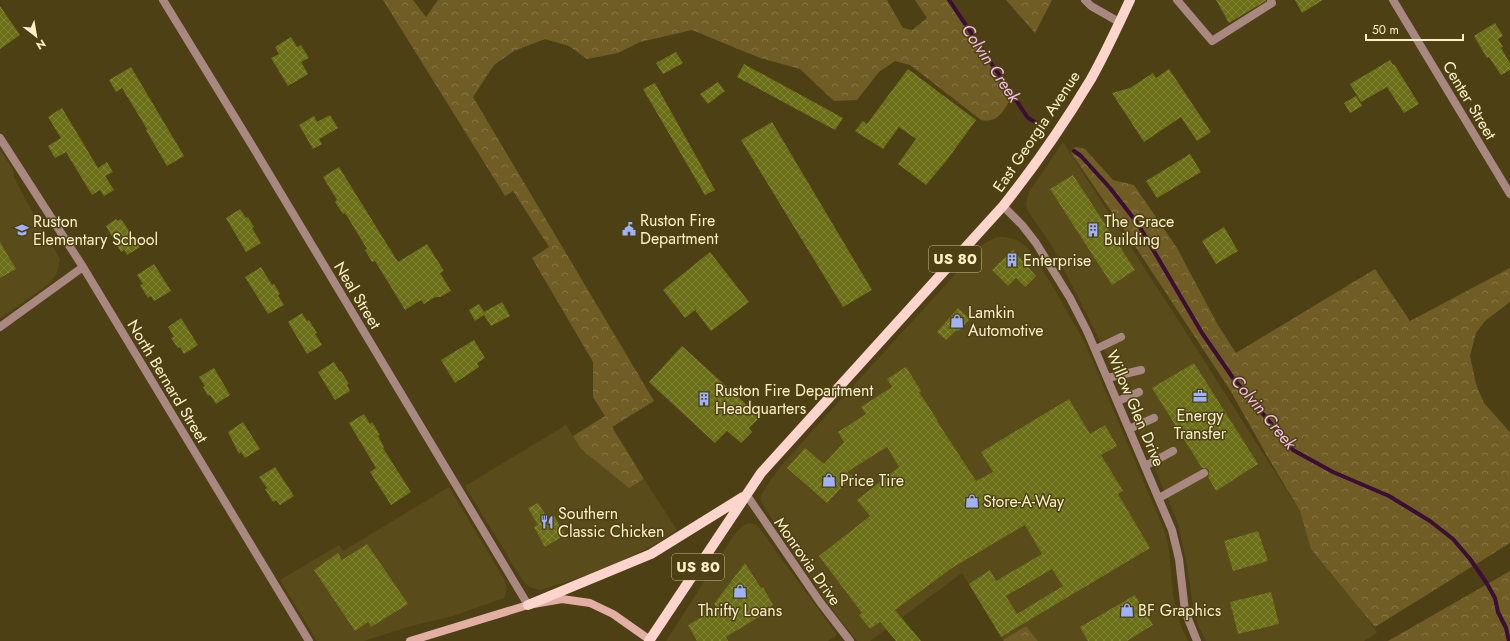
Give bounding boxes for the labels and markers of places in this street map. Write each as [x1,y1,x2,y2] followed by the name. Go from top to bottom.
[640,209,718,250] place label: Ruston Fire Department
[33,210,158,251] place label: Ruston Elementary School
[1104,210,1174,251] place label: The Grace Building
[621,221,637,237] public building icon: Ruston Fire Department
[14,222,30,238] school or university icon: Ruston Elementary School
[1085,222,1101,238] building icon: The Grace Building
[1023,249,1091,272] place label: Enterprise
[1004,252,1020,268] building icon: Enterprise
[968,301,1043,342] place label: Lamkin Automotive
[949,313,965,329] shop icon: Lamkin Automotive
[715,379,873,420] place label: Ruston Fire Department Headquarters
[1192,388,1208,404] office icon: Energy Transfer
[696,391,712,407] building icon: Ruston Fire Department Headquarters
[1174,404,1227,445] place label: Energy Transfer
[840,469,904,492] place label: Price Tire
[821,472,837,488] shop icon: Price Tire
[983,490,1065,513] place label: Store-A-Way
[964,493,980,509] shop icon: Store-A-Way
[558,502,664,543] place label: Southern Classic Chicken
[539,514,555,530] restaurant icon: Southern Classic Chicken
[732,583,748,599] shop icon: Thrifty Loans
[698,599,782,622] place label: Thrifty Loans
[1138,599,1221,622] place label: BF Graphics
[1119,602,1135,618] shop icon: BF Graphics

